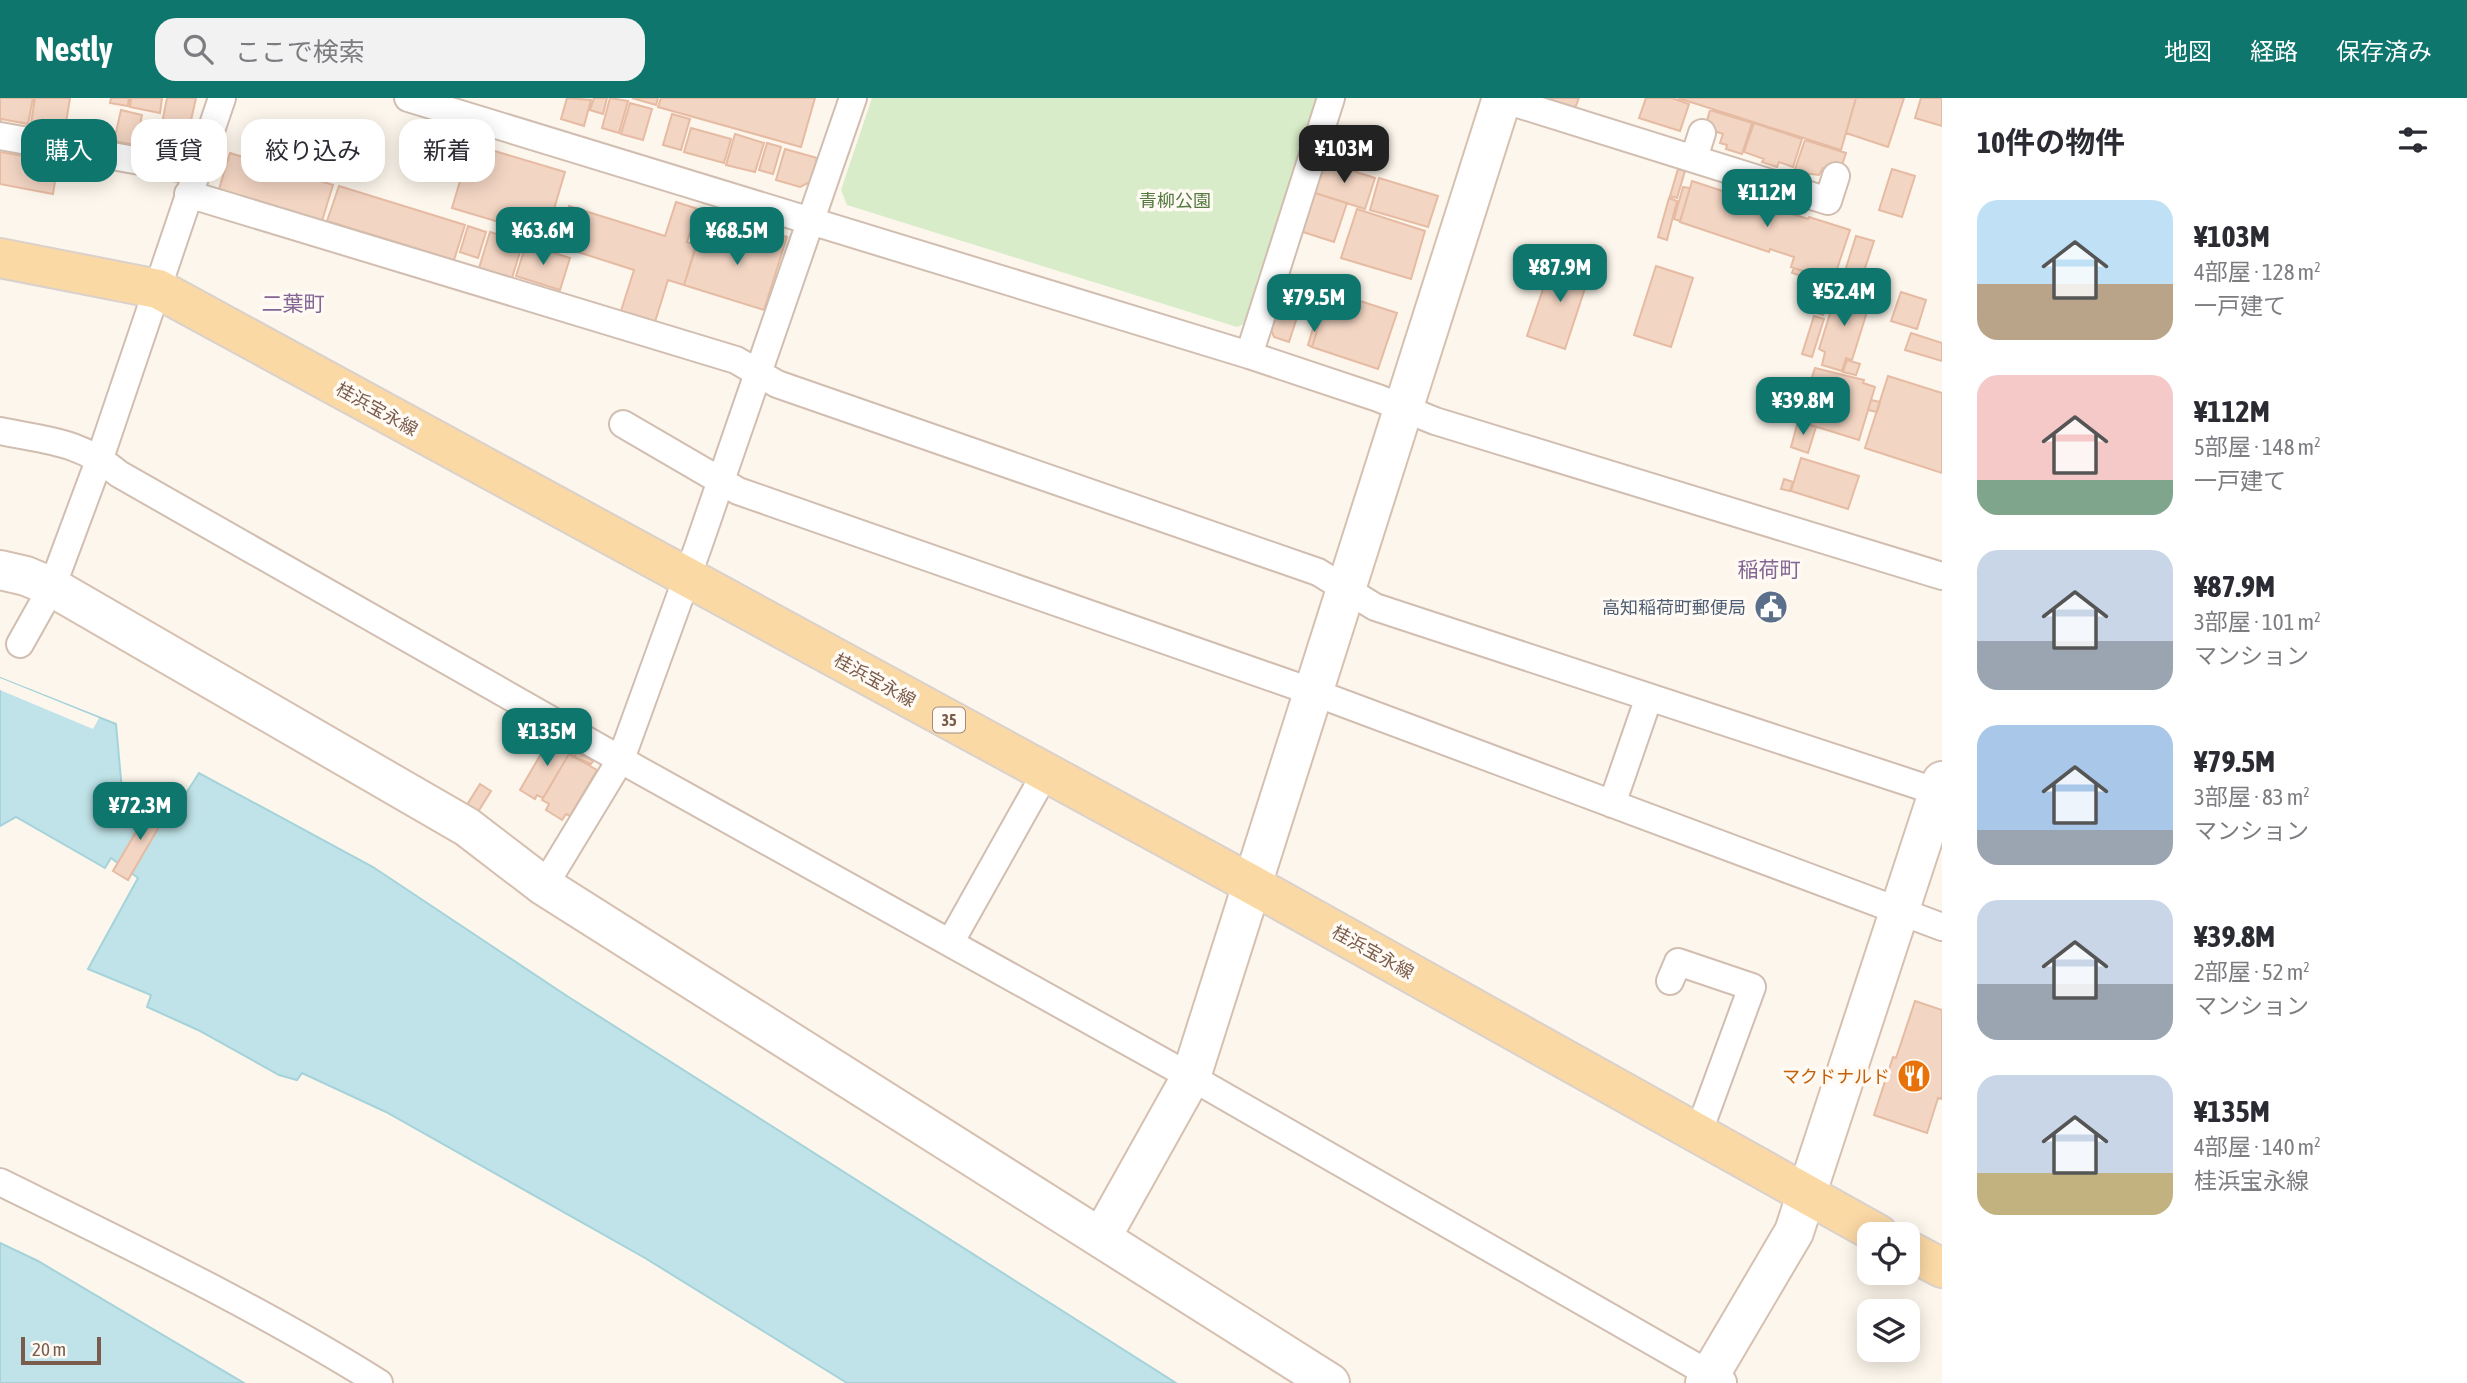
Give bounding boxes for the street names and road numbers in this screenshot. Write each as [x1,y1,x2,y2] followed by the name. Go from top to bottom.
[333,378,421,440] street label: 桂浜宝永線
[831,649,919,711] street label: 桂浜宝永線
[933,708,965,733] road number: 35
[1329,921,1417,983] street label: 桂浜宝永線

